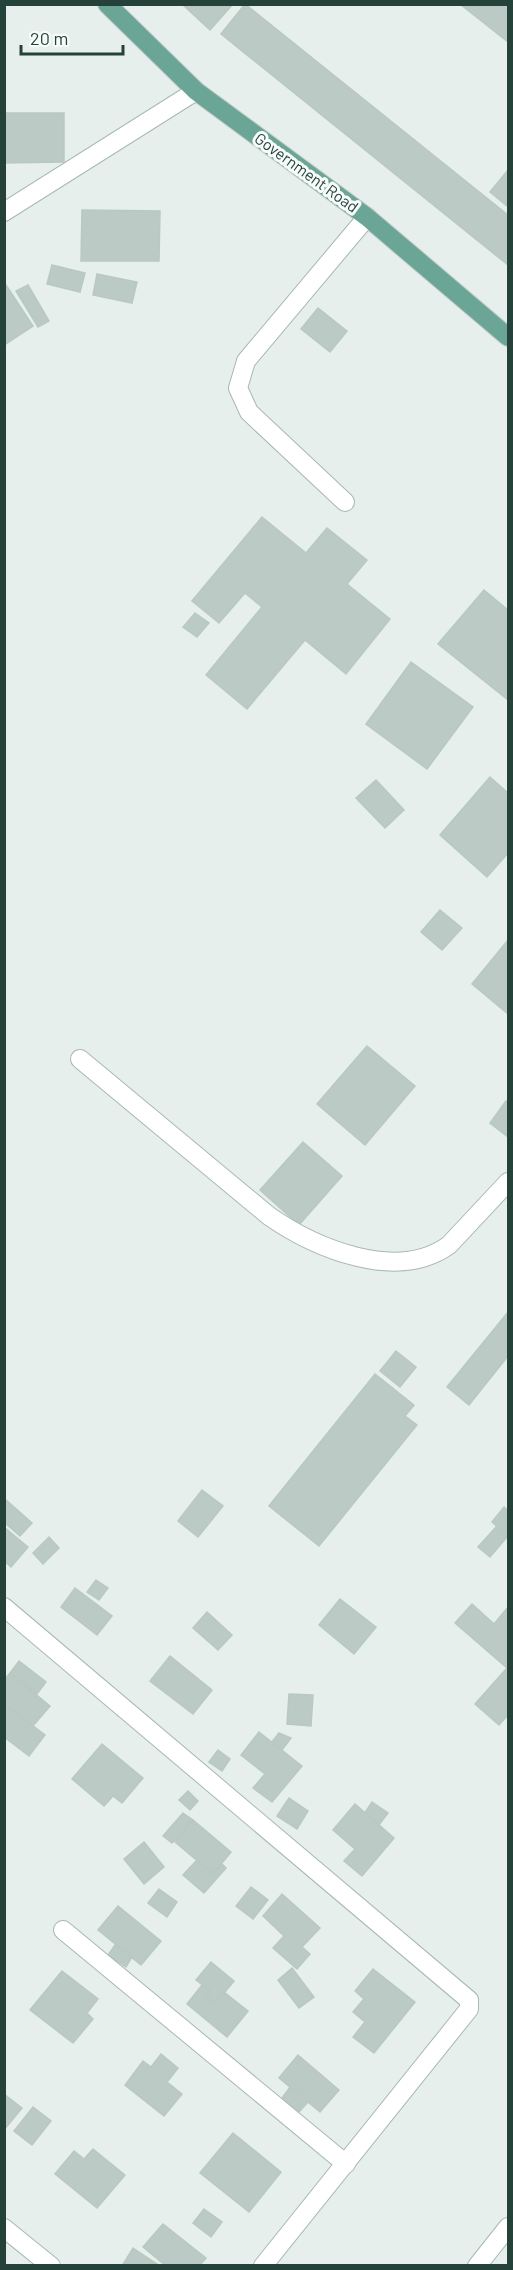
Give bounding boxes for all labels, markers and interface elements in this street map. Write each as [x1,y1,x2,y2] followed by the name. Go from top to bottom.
[21,18,123,56] scale bar
[30,27,68,49] text: 20 m
[252,128,362,216] street label: Government Road

